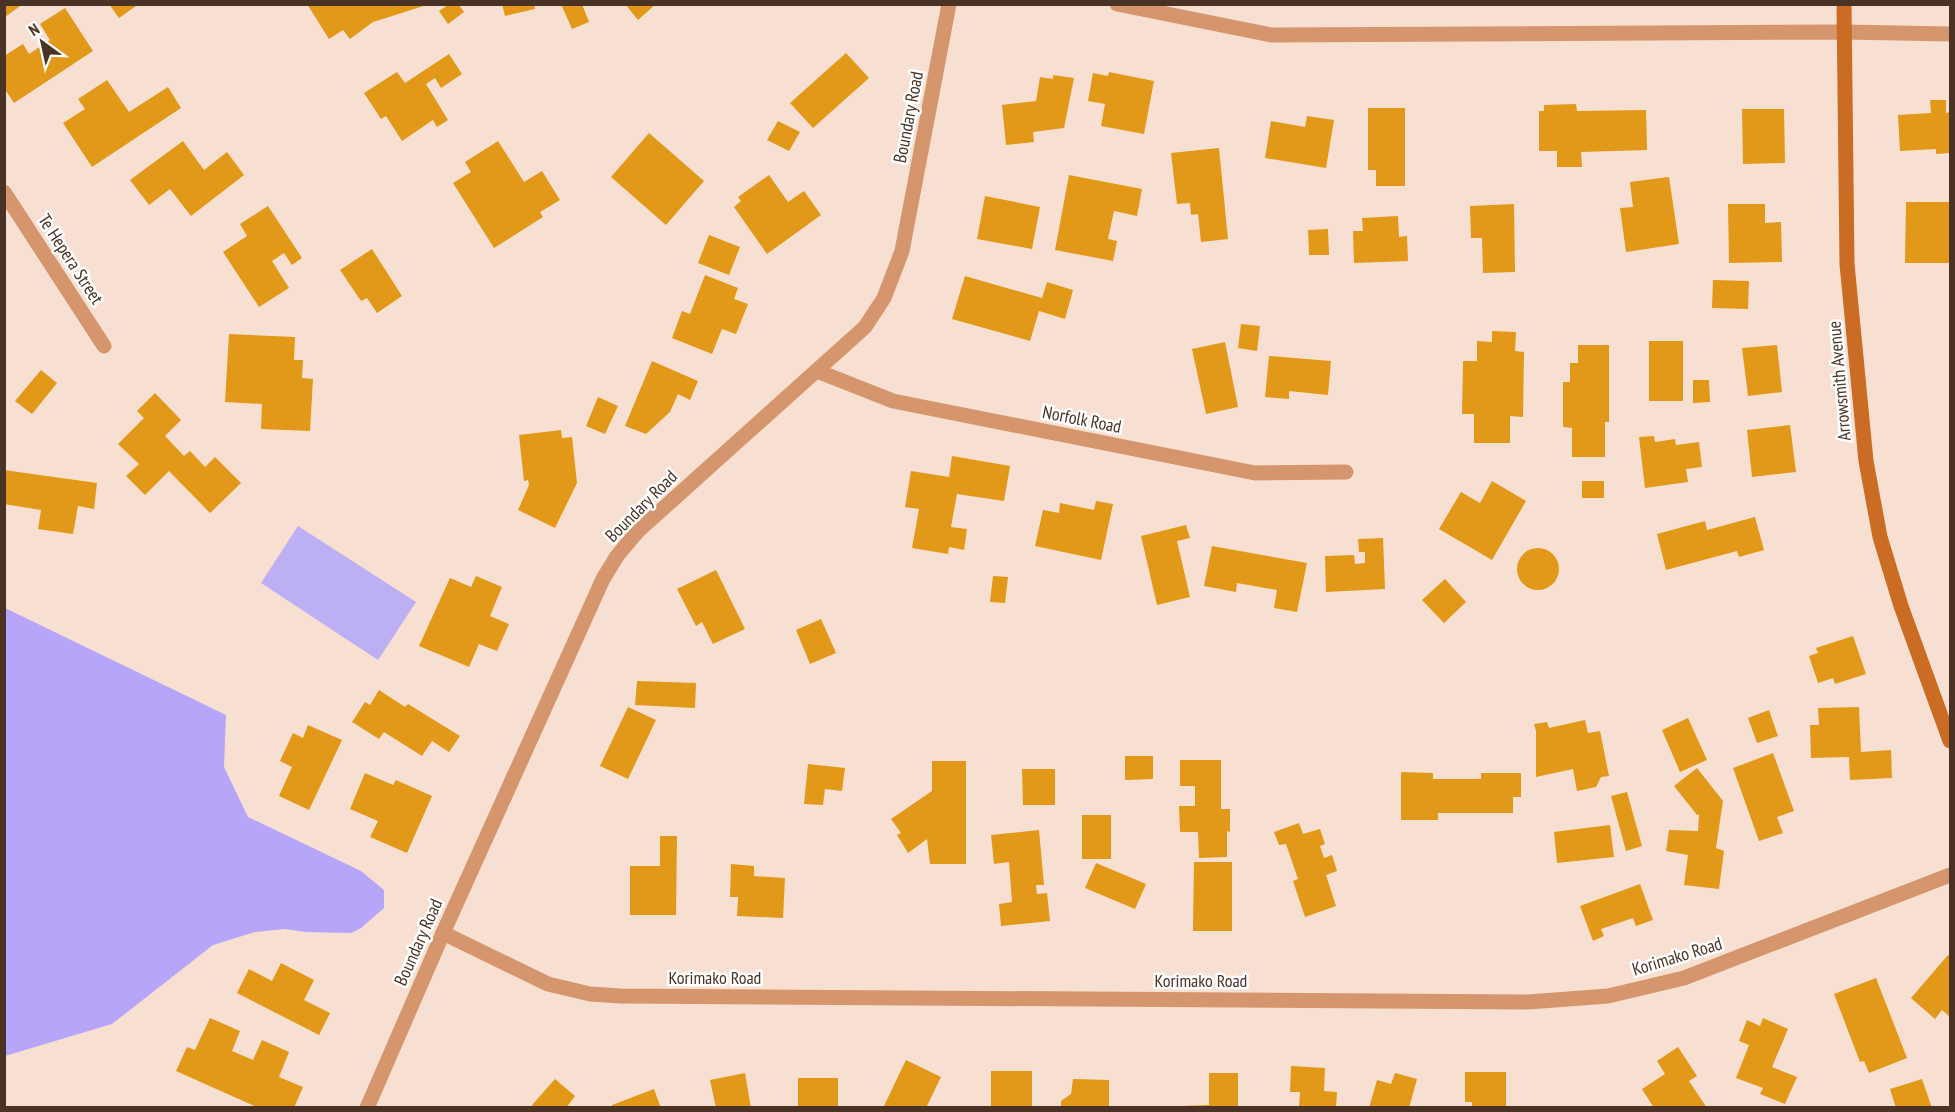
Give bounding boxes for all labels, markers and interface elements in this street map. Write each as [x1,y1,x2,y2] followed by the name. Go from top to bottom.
[12,12,72,72] north arrow
[25,19,43,40] text: N
[888,69,928,165] street label: Boundary Road
[33,210,109,308] street label: Te Hepera Street
[1822,320,1856,442] street label: Arrowsmith Avenue
[1041,400,1123,438] street label: Norfolk Road
[600,465,682,547] street label: Boundary Road
[389,895,447,989] street label: Boundary Road
[1629,931,1725,981] street label: Korimako Road
[669,966,761,989] street label: Korimako Road
[1155,969,1247,992] street label: Korimako Road

